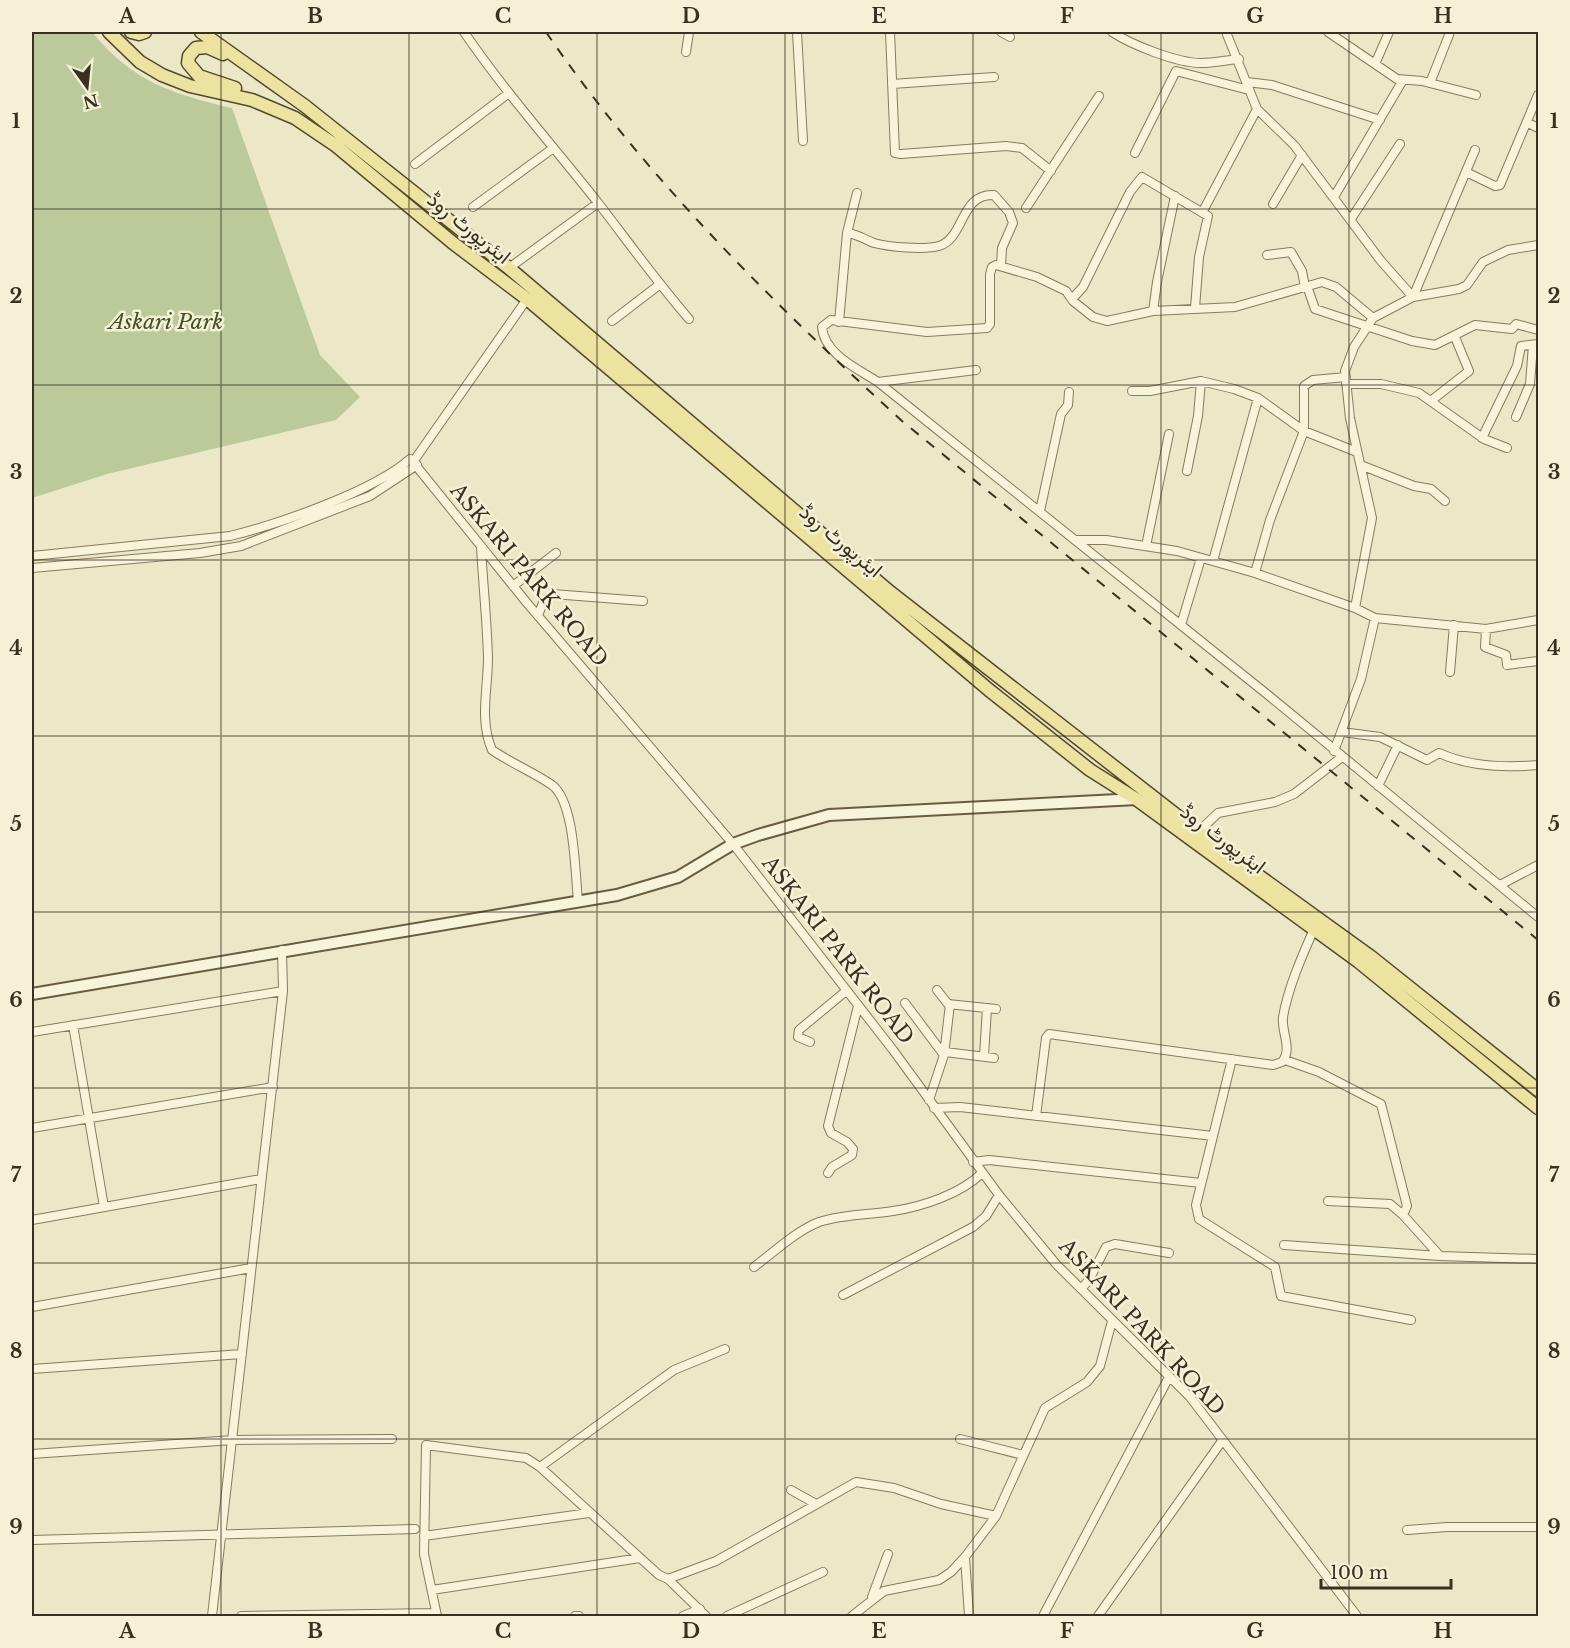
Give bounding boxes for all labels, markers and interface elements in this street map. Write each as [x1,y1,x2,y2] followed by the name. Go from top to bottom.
[118,4,136,28] text: A
[307,4,323,28] text: B
[495,4,511,28] text: C
[682,4,700,28] text: D
[871,4,887,28] text: E
[1060,4,1074,28] text: F
[1246,4,1264,28] text: G
[1434,4,1453,28] text: H
[57,57,117,117] north arrow
[81,90,101,113] text: N
[12,109,21,133] text: 1
[1550,109,1559,133] text: 1
[421,186,516,270] street label: ایئرپورٹ روڈ
[9,284,23,308] text: 2
[1547,284,1561,308] text: 2
[106,309,223,335] park label: Askari Park
[10,460,22,484] text: 3
[1548,460,1560,484] text: 3
[444,477,613,672] street label: ASKARI PARK ROAD
[794,499,888,584] street label: ایئرپورٹ روڈ
[9,636,23,660] text: 4
[1547,636,1561,660] text: 4
[1175,798,1271,880] street label: ایئرپورٹ روڈ
[10,812,22,836] text: 5
[1548,812,1560,836] text: 5
[756,850,920,1049] street label: ASKARI PARK ROAD
[9,988,23,1012] text: 6
[1547,988,1561,1012] text: 6
[11,1163,22,1187] text: 7
[1549,1163,1560,1187] text: 7
[1053,1233,1230,1421] street label: ASKARI PARK ROAD
[10,1339,22,1363] text: 8
[1548,1339,1560,1363] text: 8
[9,1515,23,1539] text: 9
[1547,1515,1561,1539] text: 9
[1321,1552,1452,1590] scale bar
[1330,1562,1388,1584] text: 100 m
[118,1619,136,1643] text: A
[307,1619,323,1643] text: B
[495,1619,511,1643] text: C
[682,1619,700,1643] text: D
[871,1619,887,1643] text: E
[1060,1619,1074,1643] text: F
[1246,1619,1264,1643] text: G
[1434,1619,1453,1643] text: H

